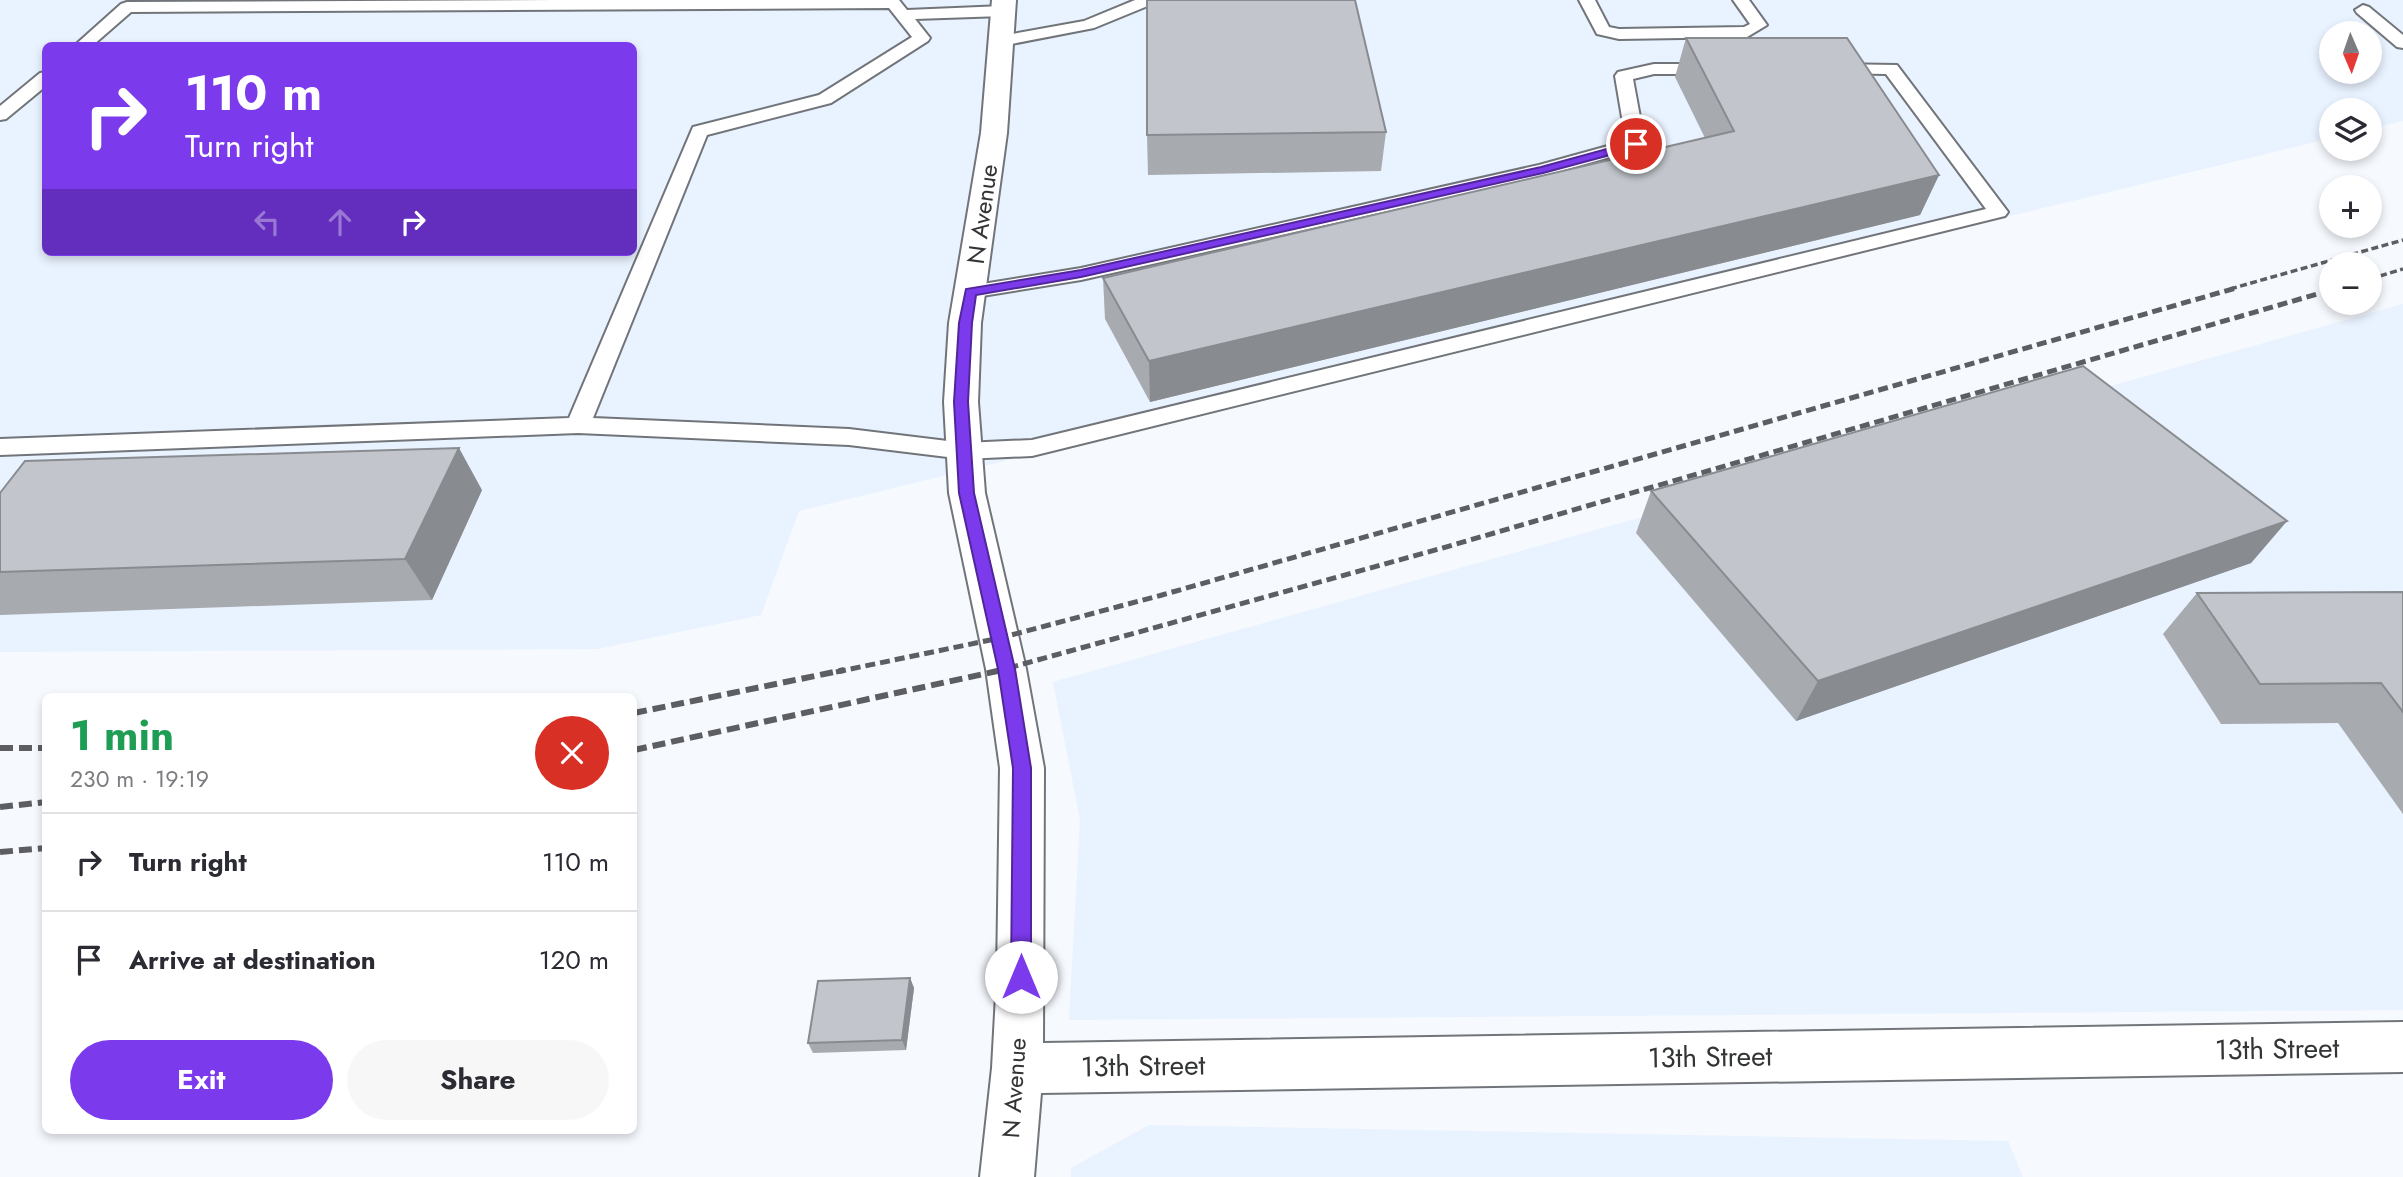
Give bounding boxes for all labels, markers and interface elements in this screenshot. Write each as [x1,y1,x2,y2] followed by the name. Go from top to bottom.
[2319,21,2382,84] north arrow
[2319,21,2382,315] map controls
[185,58,322,128] text: 110 m
[70,70,161,161] icon: right
[2319,98,2382,161] button: layers
[1606,114,1666,174] pin
[185,123,314,169] text: Turn right
[1617,125,1655,163] icon: arrive
[958,162,1006,266] street label: N Avenue
[2319,175,2382,238] button: +
[248,203,286,241] icon: left
[321,203,359,241] icon: ahead
[394,203,432,241] icon: right
[2319,252,2382,315] button: −
[70,705,174,766] text: 1 min
[535,716,609,790] button: close
[70,762,209,796] text: 230 m · 19:19
[70,843,108,881] icon: right
[129,843,247,881] text: Turn right
[542,843,609,881] text: 110 m
[984,940,1058,1014] position arrow
[70,941,108,979] icon: arrive
[129,941,376,979] text: Arrive at destination
[539,941,609,979] text: 120 m
[2214,1027,2340,1071] street label: 13th Street
[1647,1035,1773,1079] street label: 13th Street
[993,1037,1035,1139] street label: N Avenue
[70,1040,333,1120] button: Exit
[347,1040,609,1120] button: Share
[1080,1044,1206,1088] street label: 13th Street

